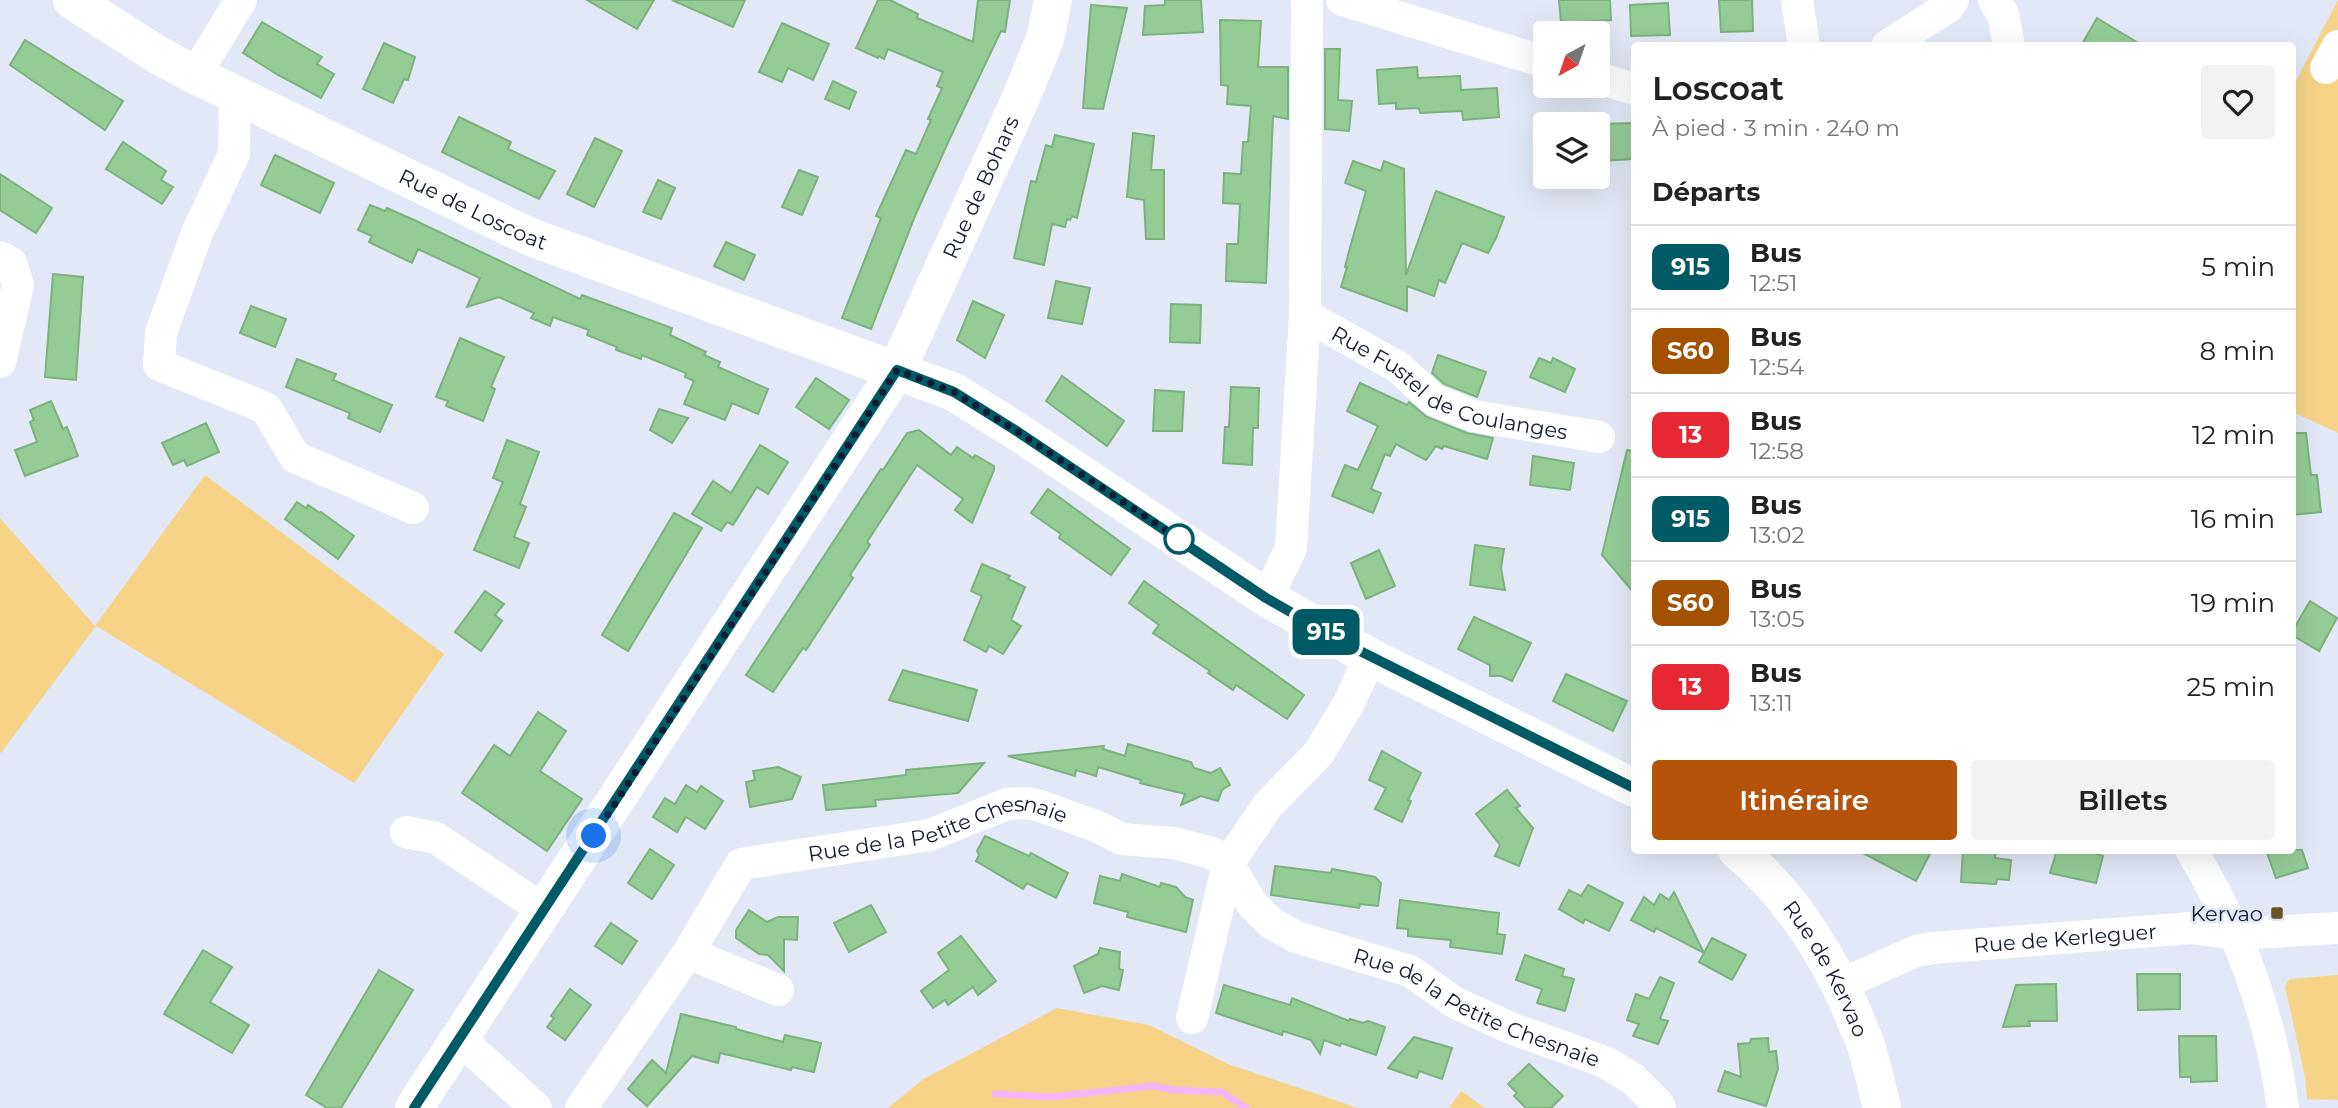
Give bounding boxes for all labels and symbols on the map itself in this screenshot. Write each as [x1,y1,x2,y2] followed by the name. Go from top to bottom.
[1533,21,1610,98] north arrow
[937,112,1024,262] street label: Rue de Bohars
[395,163,551,254] street label: Rue de Loscoat
[1327,320,1570,444] street label: Rue Fustel de Coulanges
[1164,524,1194,554] unlabelled marker
[1286,609,1366,655] line badge: 915
[806,790,1071,866] street label: Rue de la Petite Chesnaie
[576,818,611,853] your location
[1778,895,1874,1041] street label: Rue de Kervao
[2191,901,2263,926] place label: Kervao
[2269,905,2285,921] marker: Kervao
[1973,918,2157,957] street label: Rue de Kerleguer
[1351,942,1603,1072] street label: Rue de la Petite Chesnaie

